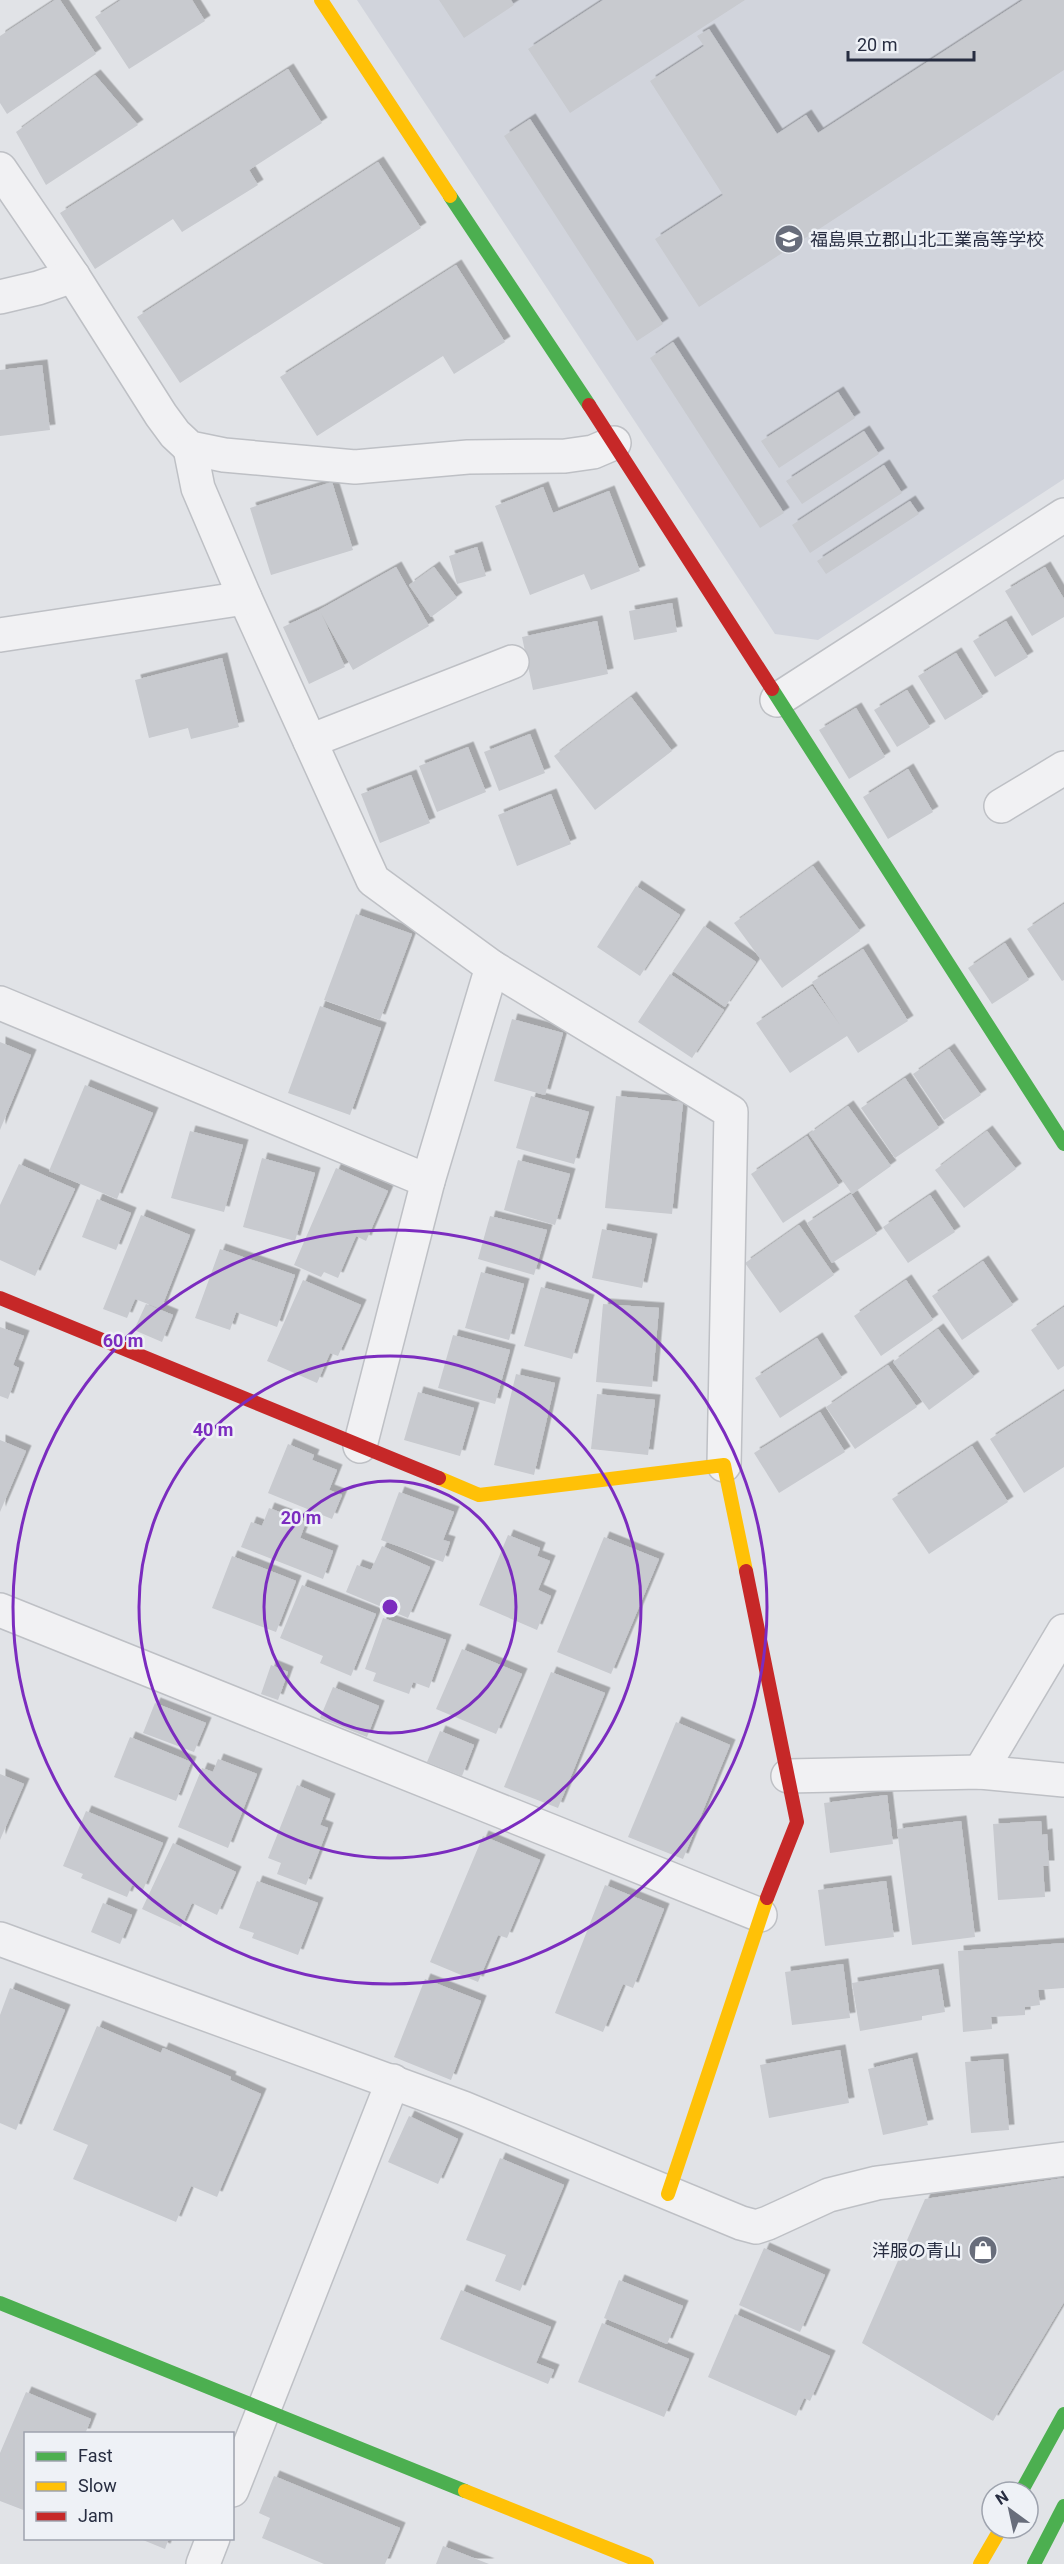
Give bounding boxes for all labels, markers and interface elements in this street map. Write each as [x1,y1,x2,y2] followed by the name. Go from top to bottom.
[848,24,974,62] scale bar
[857,34,897,55] text: 20 m
[773,223,805,255] school or university icon: 福島県立郡山北工業高等学校
[810,229,1044,250] place label: 福島県立郡山北工業高等学校
[103,1330,143,1351] text: 60 m
[193,1419,233,1440] text: 40 m
[281,1507,321,1528] text: 20 m
[380,1597,400,1617] centre of rings
[967,2234,999,2266] shop icon: 洋服の青山
[872,2240,962,2261] place label: 洋服の青山
[24,2432,234,2540] legend
[78,2445,113,2466] text: Fast
[78,2475,117,2496] text: Slow
[980,2480,1040,2540] north arrow
[992,2487,1012,2509] text: N
[78,2505,114,2526] text: Jam

